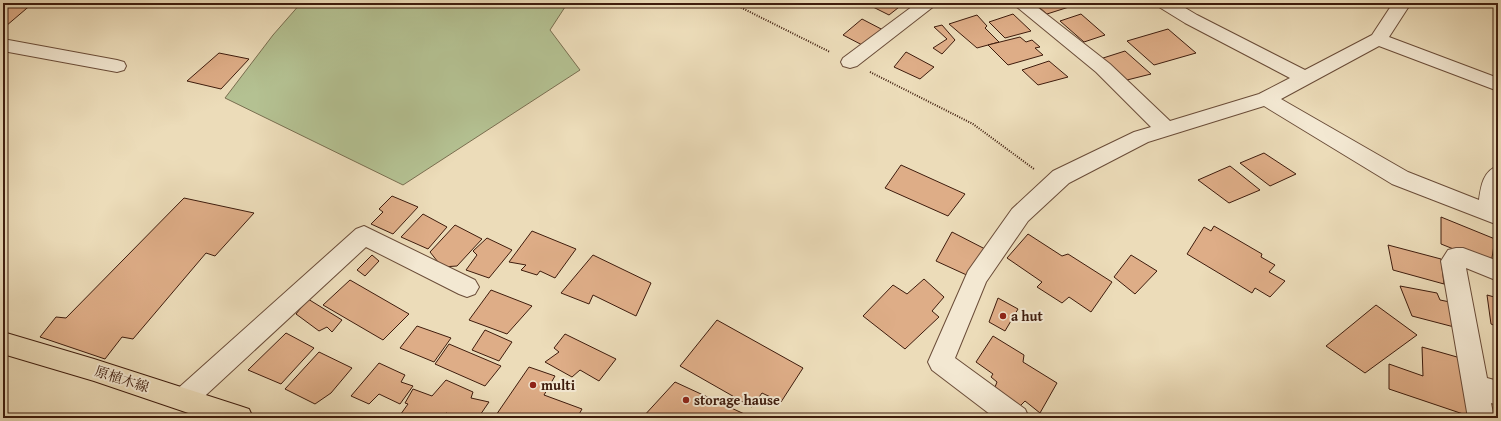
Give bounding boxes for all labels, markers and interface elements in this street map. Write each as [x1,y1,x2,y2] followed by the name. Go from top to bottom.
[1011,306,1044,326] place label: a hut
[998,311,1008,321] marker: a hut
[92,361,152,397] street label: 原植木線
[541,375,576,395] place label: multi
[528,380,538,390] marker: multi
[694,390,780,410] place label: storage hause
[681,395,691,405] marker: storage hause

